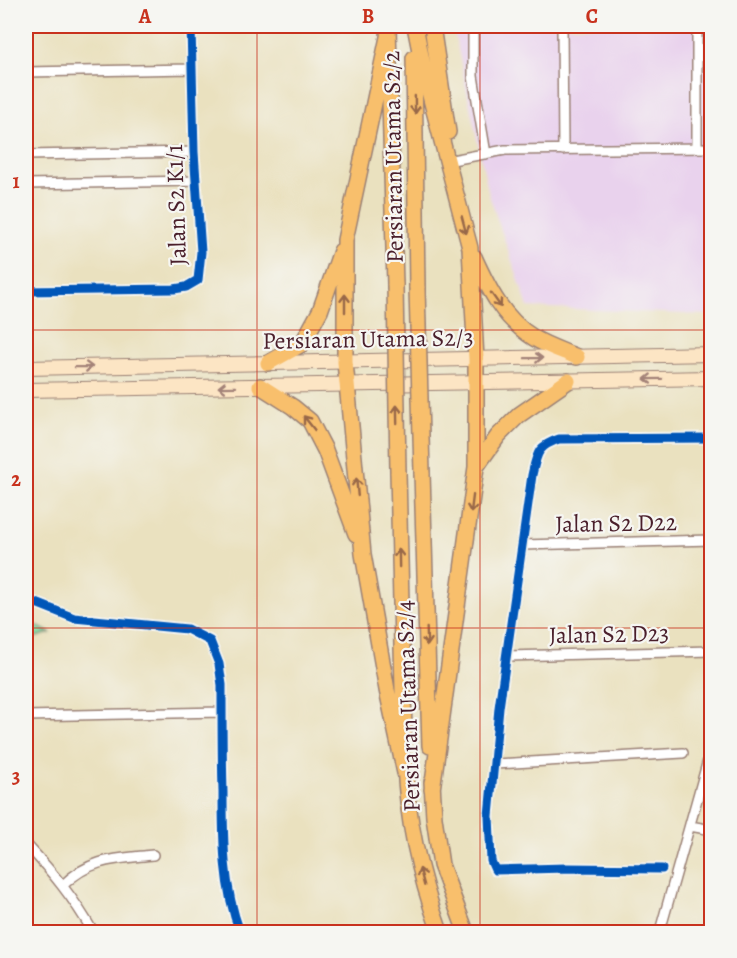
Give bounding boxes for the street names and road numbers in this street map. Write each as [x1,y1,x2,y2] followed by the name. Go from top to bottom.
[375,50,411,264] street label: Persiaran Utama S2/2
[158,144,194,266] street label: Jalan S2 K1/1
[262,321,474,357] street label: Persiaran Utama S2/3
[555,506,677,540] street label: Jalan S2 D22
[388,599,428,812] street label: Persiaran Utama S2/4
[549,617,669,651] street label: Jalan S2 D23

